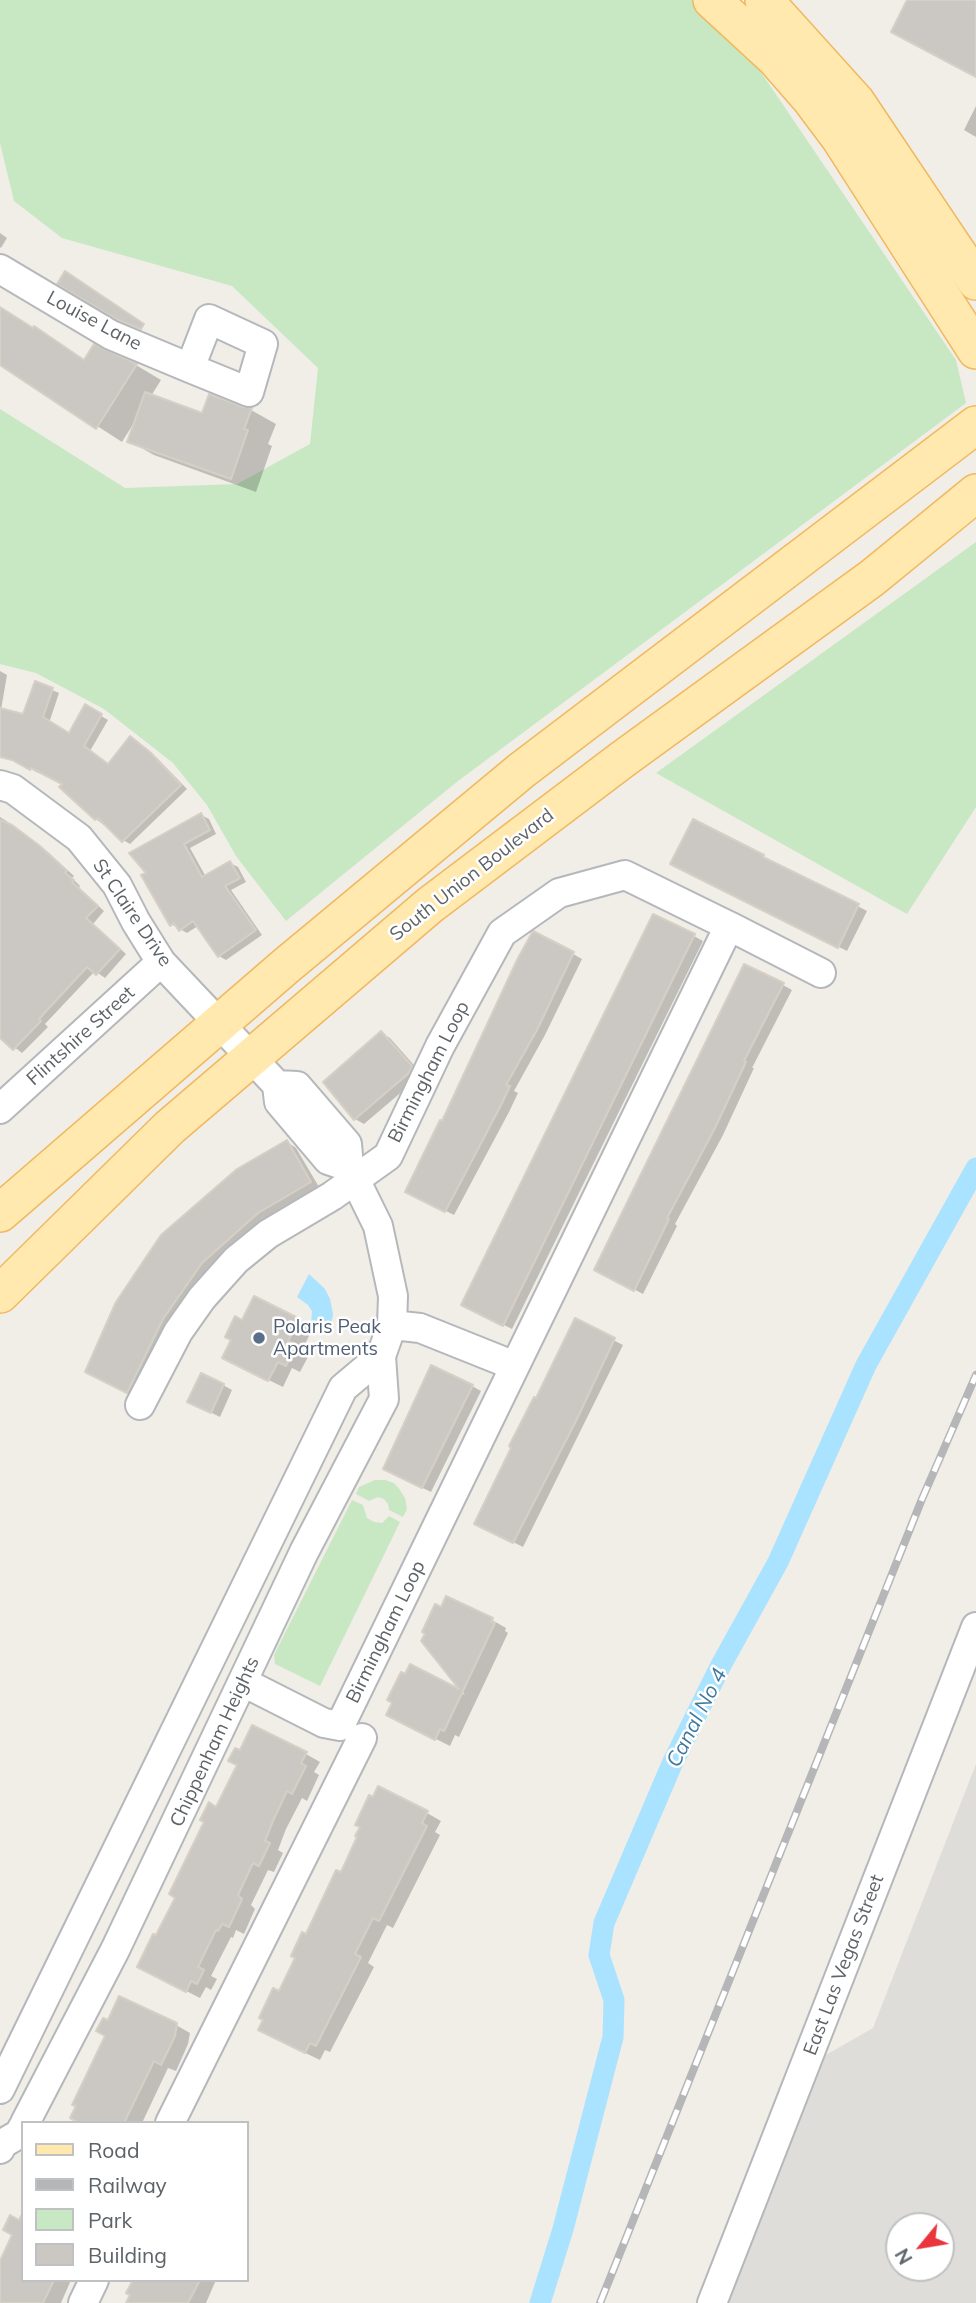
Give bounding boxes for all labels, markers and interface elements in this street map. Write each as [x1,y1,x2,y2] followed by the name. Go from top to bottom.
[42,286,146,356] street label: Louise Lane
[385,804,559,946] street label: South Union Boulevard
[88,855,176,971] street label: St Claire Drive
[22,982,140,1090] street label: Flintshire Street
[384,997,474,1147] street label: Birmingham Loop
[273,1316,381,1360] place label: Polaris Peak Apartments
[251,1330,267,1346] marker: Polaris Peak Apartments
[342,1557,430,1707] street label: Birmingham Loop
[166,1653,264,1831] street label: Chippenham Heights
[661,1664,733,1772] water label: Canal No 4
[799,1871,889,2059] street label: East Las Vegas Street
[21,2121,248,2282] legend
[88,2137,139,2163] text: Road
[88,2172,167,2198] text: Railway
[88,2207,132,2233] text: Park
[885,2212,955,2282] north arrow
[88,2242,167,2268] text: Building
[890,2244,918,2269] text: N

